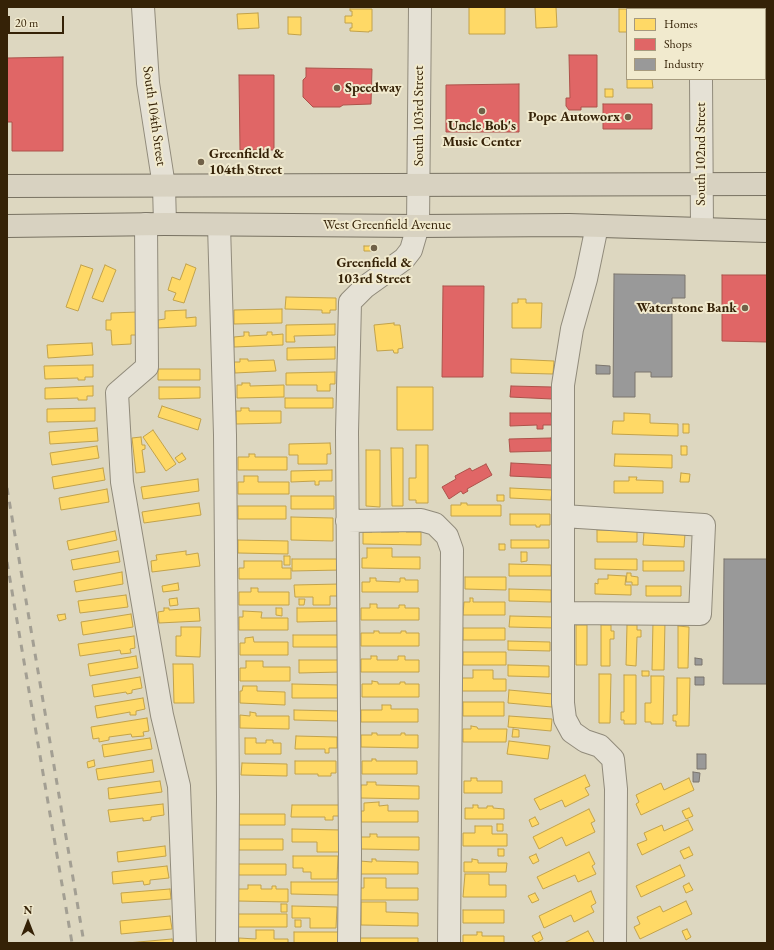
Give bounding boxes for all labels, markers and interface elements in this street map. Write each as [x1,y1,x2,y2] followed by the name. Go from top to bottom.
[10,8,66,34] scale bar
[626,8,766,80] legend
[15,15,38,31] text: 20 m
[664,16,698,32] text: Homes
[664,36,692,52] text: Shops
[664,56,704,72] text: Industry
[139,65,169,167] street label: South 104th Street
[411,66,427,166] street label: South 103rd Street
[345,80,401,96] place label: Speedway
[332,83,342,93] marker: Speedway
[693,102,709,206] street label: South 102nd Street
[477,106,487,116] marker: Uncle Bob's Music Center
[528,109,620,125] place label: Pope Autoworx
[623,112,633,122] marker: Pope Autoworx
[443,118,521,150] place label: Uncle Bob's Music Center
[209,146,284,178] place label: Greenfield & 104th Street
[196,157,206,167] marker: Greenfield & 104th Street
[323,217,451,233] street label: West Greenfield Avenue
[369,243,379,253] marker: Greenfield & 103rd Street
[336,255,412,288] place label: Greenfield & 103rd Street
[636,300,737,316] place label: Waterstone Bank
[740,303,750,313] marker: Waterstone Bank
[8,902,48,942] north arrow
[24,903,32,917] text: N

